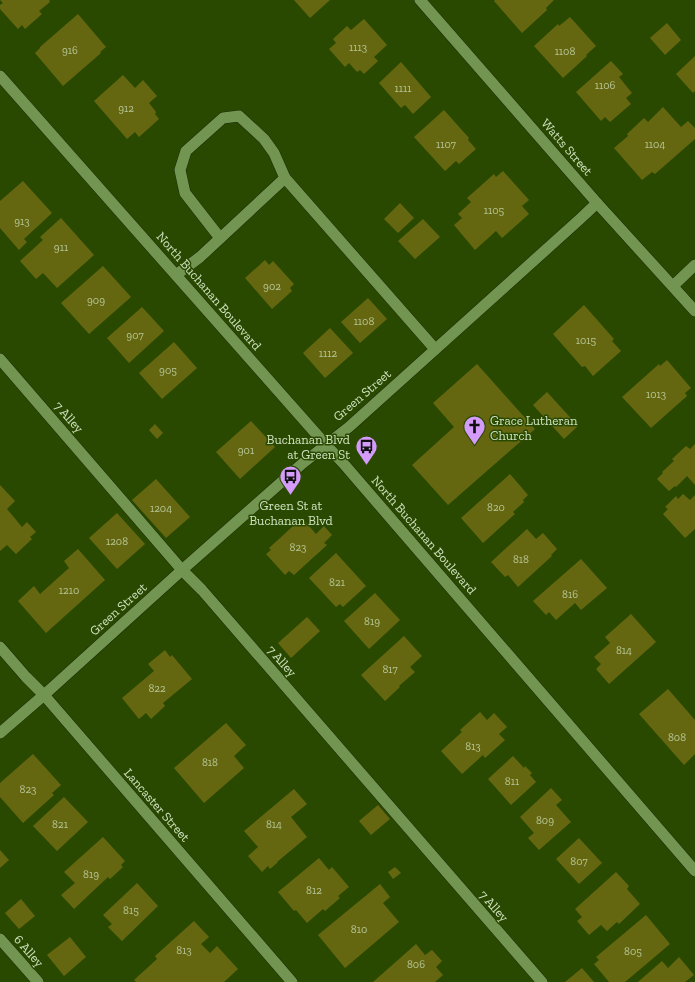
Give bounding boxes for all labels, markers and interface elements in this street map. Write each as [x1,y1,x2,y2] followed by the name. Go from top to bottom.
[349,41,367,54] house number: 1113
[62,44,78,57] house number: 916
[555,45,575,58] house number: 1108
[595,79,615,92] house number: 1106
[395,82,412,95] house number: 1111
[118,102,134,115] house number: 912
[538,116,596,179] street label: Watts Street
[436,138,456,151] house number: 1107
[645,138,665,151] house number: 1104
[484,204,505,217] house number: 1105
[14,215,30,228] house number: 913
[154,229,264,353] street label: North Buchanan Boulevard
[54,241,69,254] house number: 911
[263,280,281,293] house number: 902
[87,294,105,307] house number: 909
[354,315,374,328] house number: 1108
[126,329,144,342] house number: 907
[576,334,597,347] house number: 1015
[319,347,338,360] house number: 1112
[159,364,177,377] house number: 905
[330,366,394,424] street label: Green Street
[646,388,666,401] house number: 1013
[51,398,87,436] street label: 7 Alley
[490,413,578,443] place label: Grace Lutheran Church
[461,414,487,447] church icon: Grace Lutheran Church
[267,432,350,462] place label: Buchanan Blvd at Green St
[353,433,379,466] bus stop icon: Buchanan Blvd at Green St
[238,444,255,457] house number: 901
[278,464,304,497] bus stop icon: Green St at Buchanan Blvd
[369,473,479,597] street label: North Buchanan Boulevard
[249,498,333,528] place label: Green St at Buchanan Blvd
[487,501,505,514] house number: 820
[150,502,172,515] house number: 1204
[106,535,128,548] house number: 1208
[290,541,306,554] house number: 823
[513,553,529,566] house number: 818
[329,576,346,589] house number: 821
[86,579,150,638] street label: Green Street
[59,584,79,597] house number: 1210
[562,588,578,601] house number: 816
[364,615,380,628] house number: 819
[264,642,300,680] street label: 7 Alley
[616,644,632,657] house number: 814
[382,663,398,676] house number: 817
[148,682,166,695] house number: 822
[668,731,686,744] house number: 808
[465,740,481,753] house number: 813
[202,756,218,769] house number: 818
[121,765,193,845] street label: Lancaster Street
[505,775,520,788] house number: 811
[20,783,36,796] house number: 823
[536,814,554,827] house number: 809
[52,818,69,831] house number: 821
[266,818,282,831] house number: 814
[570,855,588,868] house number: 807
[83,868,99,881] house number: 819
[306,884,322,897] house number: 812
[476,887,512,925] street label: 7 Alley
[123,904,139,917] house number: 815
[351,923,367,936] house number: 810
[11,932,47,970] street label: 6 Alley
[176,944,192,957] house number: 813
[624,945,642,958] house number: 805
[407,958,425,971] house number: 806

